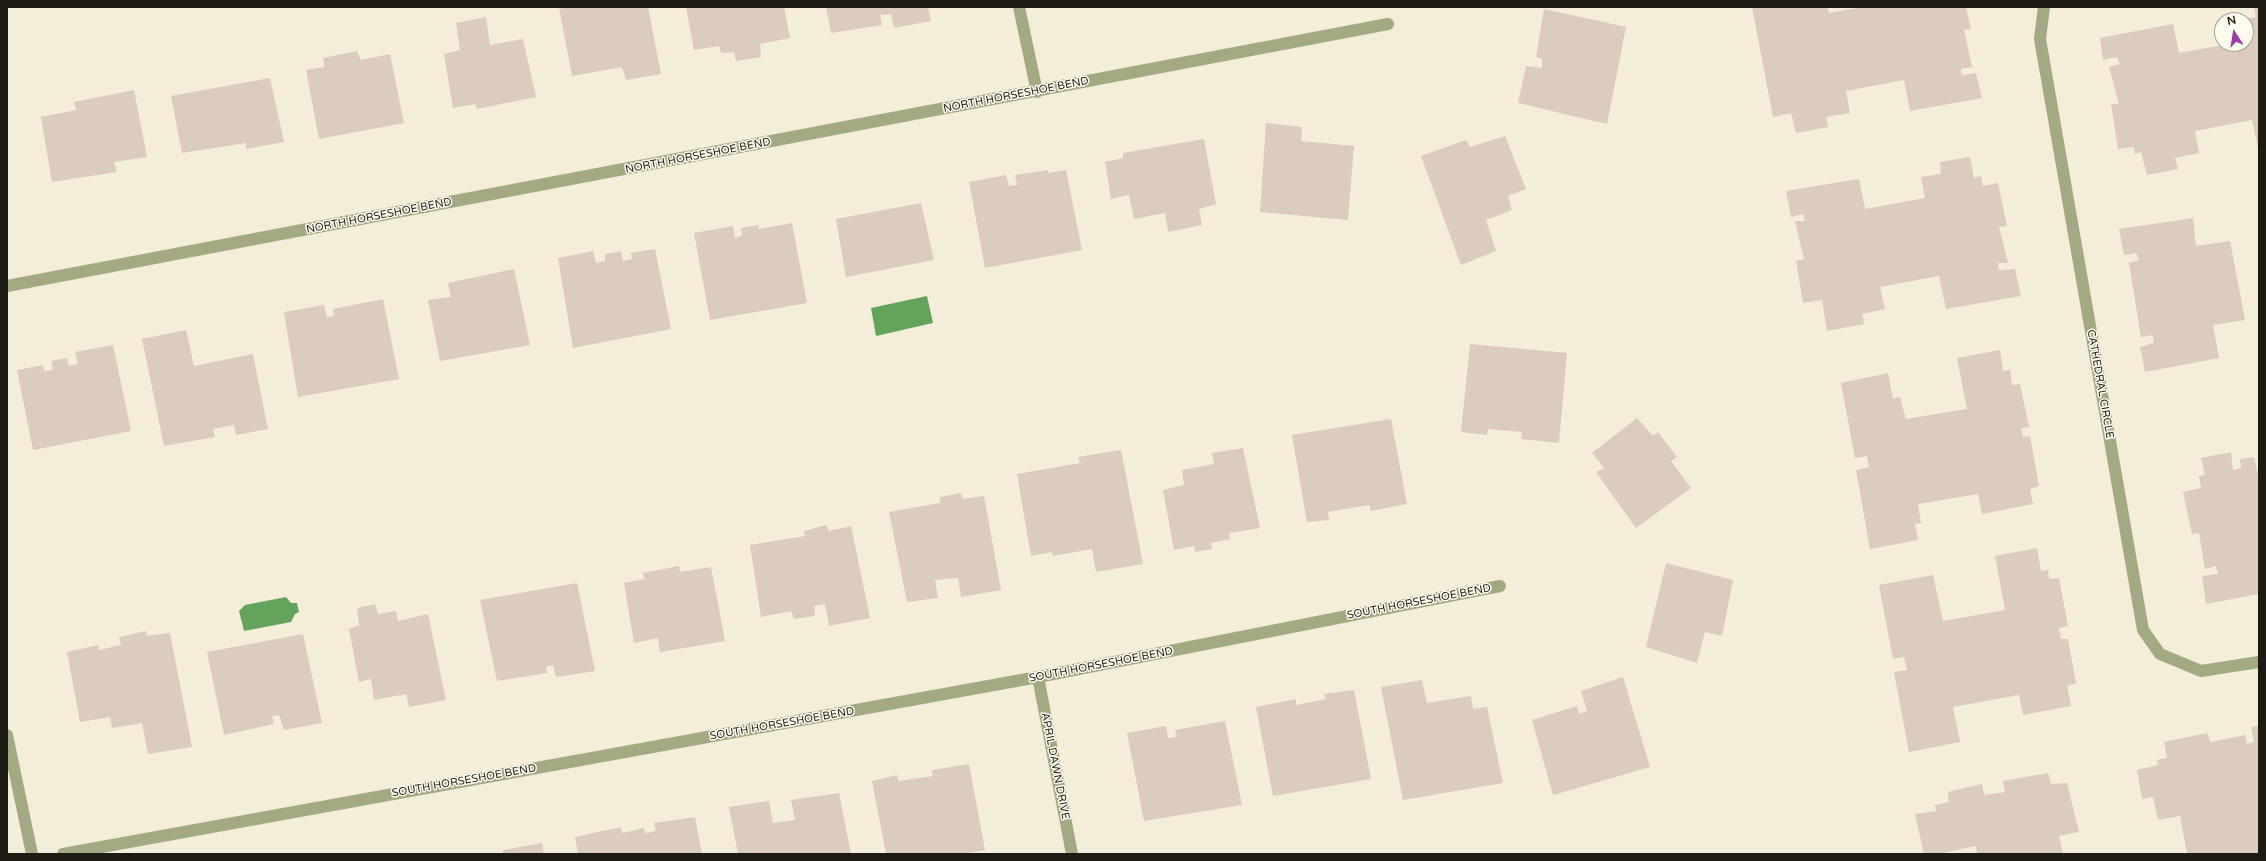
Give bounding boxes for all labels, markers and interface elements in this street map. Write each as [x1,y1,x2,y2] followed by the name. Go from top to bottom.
[2214,12,2254,52] north arrow
[2226,13,2237,28] text: N
[942,74,1090,116] street label: NORTH HORSESHOE BEND
[624,135,772,177] street label: NORTH HORSESHOE BEND
[305,195,453,237] street label: NORTH HORSESHOE BEND
[2084,329,2116,439] street label: CATHEDRAL CIRCLE
[1346,582,1492,622] street label: SOUTH HORSESHOE BEND
[1028,645,1174,685] street label: SOUTH HORSESHOE BEND
[709,705,855,743] street label: SOUTH HORSESHOE BEND
[1038,711,1072,821] street label: APRIL DAWN DRIVE
[391,762,537,800] street label: SOUTH HORSESHOE BEND

